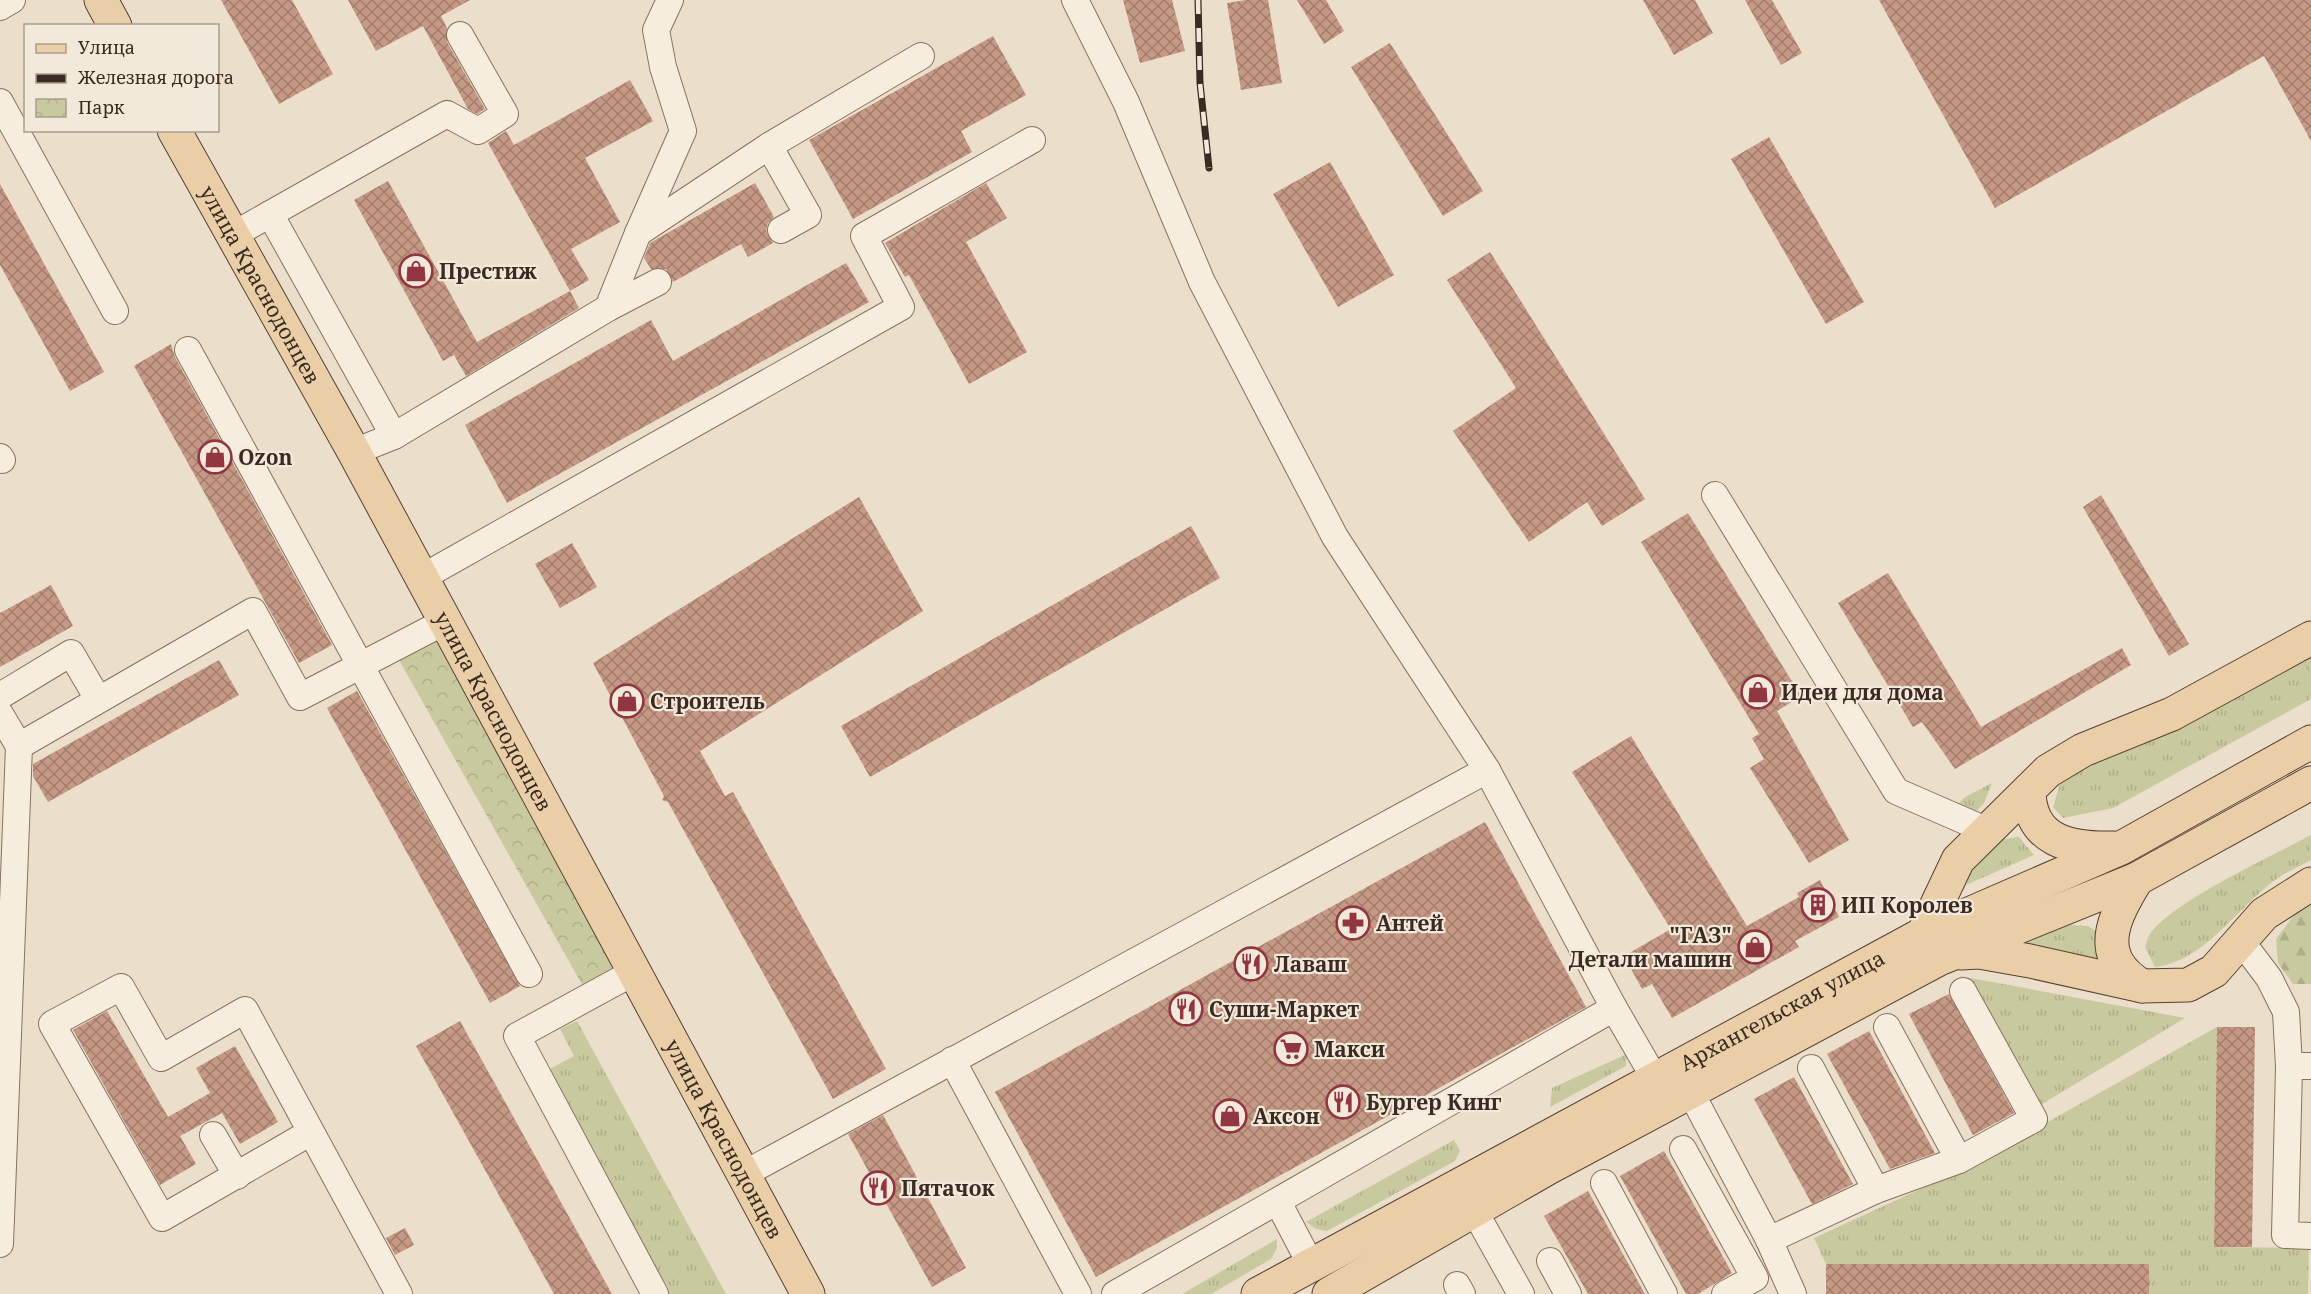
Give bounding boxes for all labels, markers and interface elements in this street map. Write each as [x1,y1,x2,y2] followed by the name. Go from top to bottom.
[24,24,219,132] legend
[78,35,135,59] text: Улица
[77,65,234,89] text: Железная дорога
[78,95,125,119] text: Парк
[194,180,327,389] street label: улица Краснодонцев
[398,253,434,289] shop icon: Престиж
[439,257,537,285] place label: Престиж
[197,439,233,475] shop icon: Ozon
[238,443,293,471] place label: Ozon
[428,606,559,816] street label: улица Краснодонцев
[1740,674,1776,710] shop icon: Идеи для дома
[1781,678,1944,706] place label: Идеи для дома
[609,683,645,719] shop icon: Строитель
[650,687,765,715] place label: Строитель
[1800,887,1836,923] building icon: ИП Королев
[1841,891,1973,919] place label: ИП Королев
[1335,905,1371,941] pharmacy icon: Антей
[1376,909,1444,937] place label: Антей
[1569,921,1732,973] place label: "ГАЗ" Детали машин
[1737,929,1773,965] shop icon: "ГАЗ" Детали машин
[1675,943,1889,1077] street label: Архангельская улица
[1233,946,1269,982] restaurant icon: Лаваш
[1274,950,1347,978] place label: Лаваш
[1168,991,1204,1027] restaurant icon: Суши-Маркет
[1209,995,1359,1023] place label: Суши-Маркет
[1273,1031,1309,1067] supermarket icon: Макси
[659,1034,789,1243] street label: улица Краснодонцев
[1314,1035,1385,1063] place label: Макси
[1325,1084,1361,1120] restaurant icon: Бургер Кинг
[1366,1088,1502,1116] place label: Бургер Кинг
[1212,1098,1248,1134] shop icon: Аксон
[1253,1102,1320,1130] place label: Аксон
[860,1170,896,1206] restaurant icon: Пятачок
[901,1174,995,1202] place label: Пятачок

